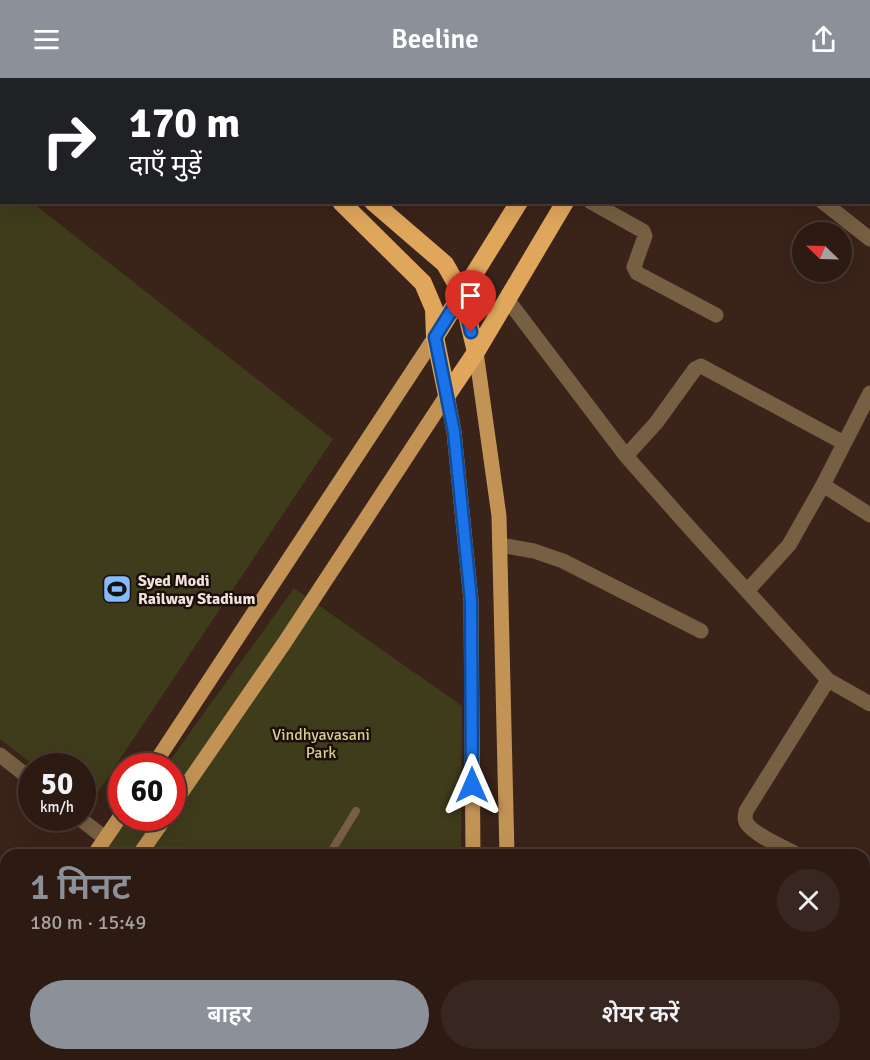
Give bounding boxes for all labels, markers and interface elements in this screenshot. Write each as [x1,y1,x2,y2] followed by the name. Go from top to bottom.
[30,23,63,56] icon: menu
[391,23,479,56] text: Beeline
[807,23,840,56] icon: share
[129,98,240,149] text: 170 m
[30,102,108,180] icon: right
[129,149,202,182] text: दाएँ मुड़ें
[792,222,852,282] north arrow
[792,222,852,282] map controls
[445,270,496,332] pin
[454,279,487,312] icon: arrive
[138,571,255,609] place label: Syed Modi Railway Stadium
[101,573,133,605] sports icon: Syed Modi Railway Stadium
[272,725,370,763] park label: Vindhyavasani Park
[108,753,186,831] speed limit sign: 60
[440,753,504,817] position arrow
[41,766,73,803] text: 50
[40,798,74,816] text: km/h
[30,865,130,910] text: 1 मिनट
[777,869,840,932] button: close
[30,910,146,935] text: 180 m · 15:49
[30,980,429,1049] button: बाहर
[441,980,840,1049] button: शेयर करें

